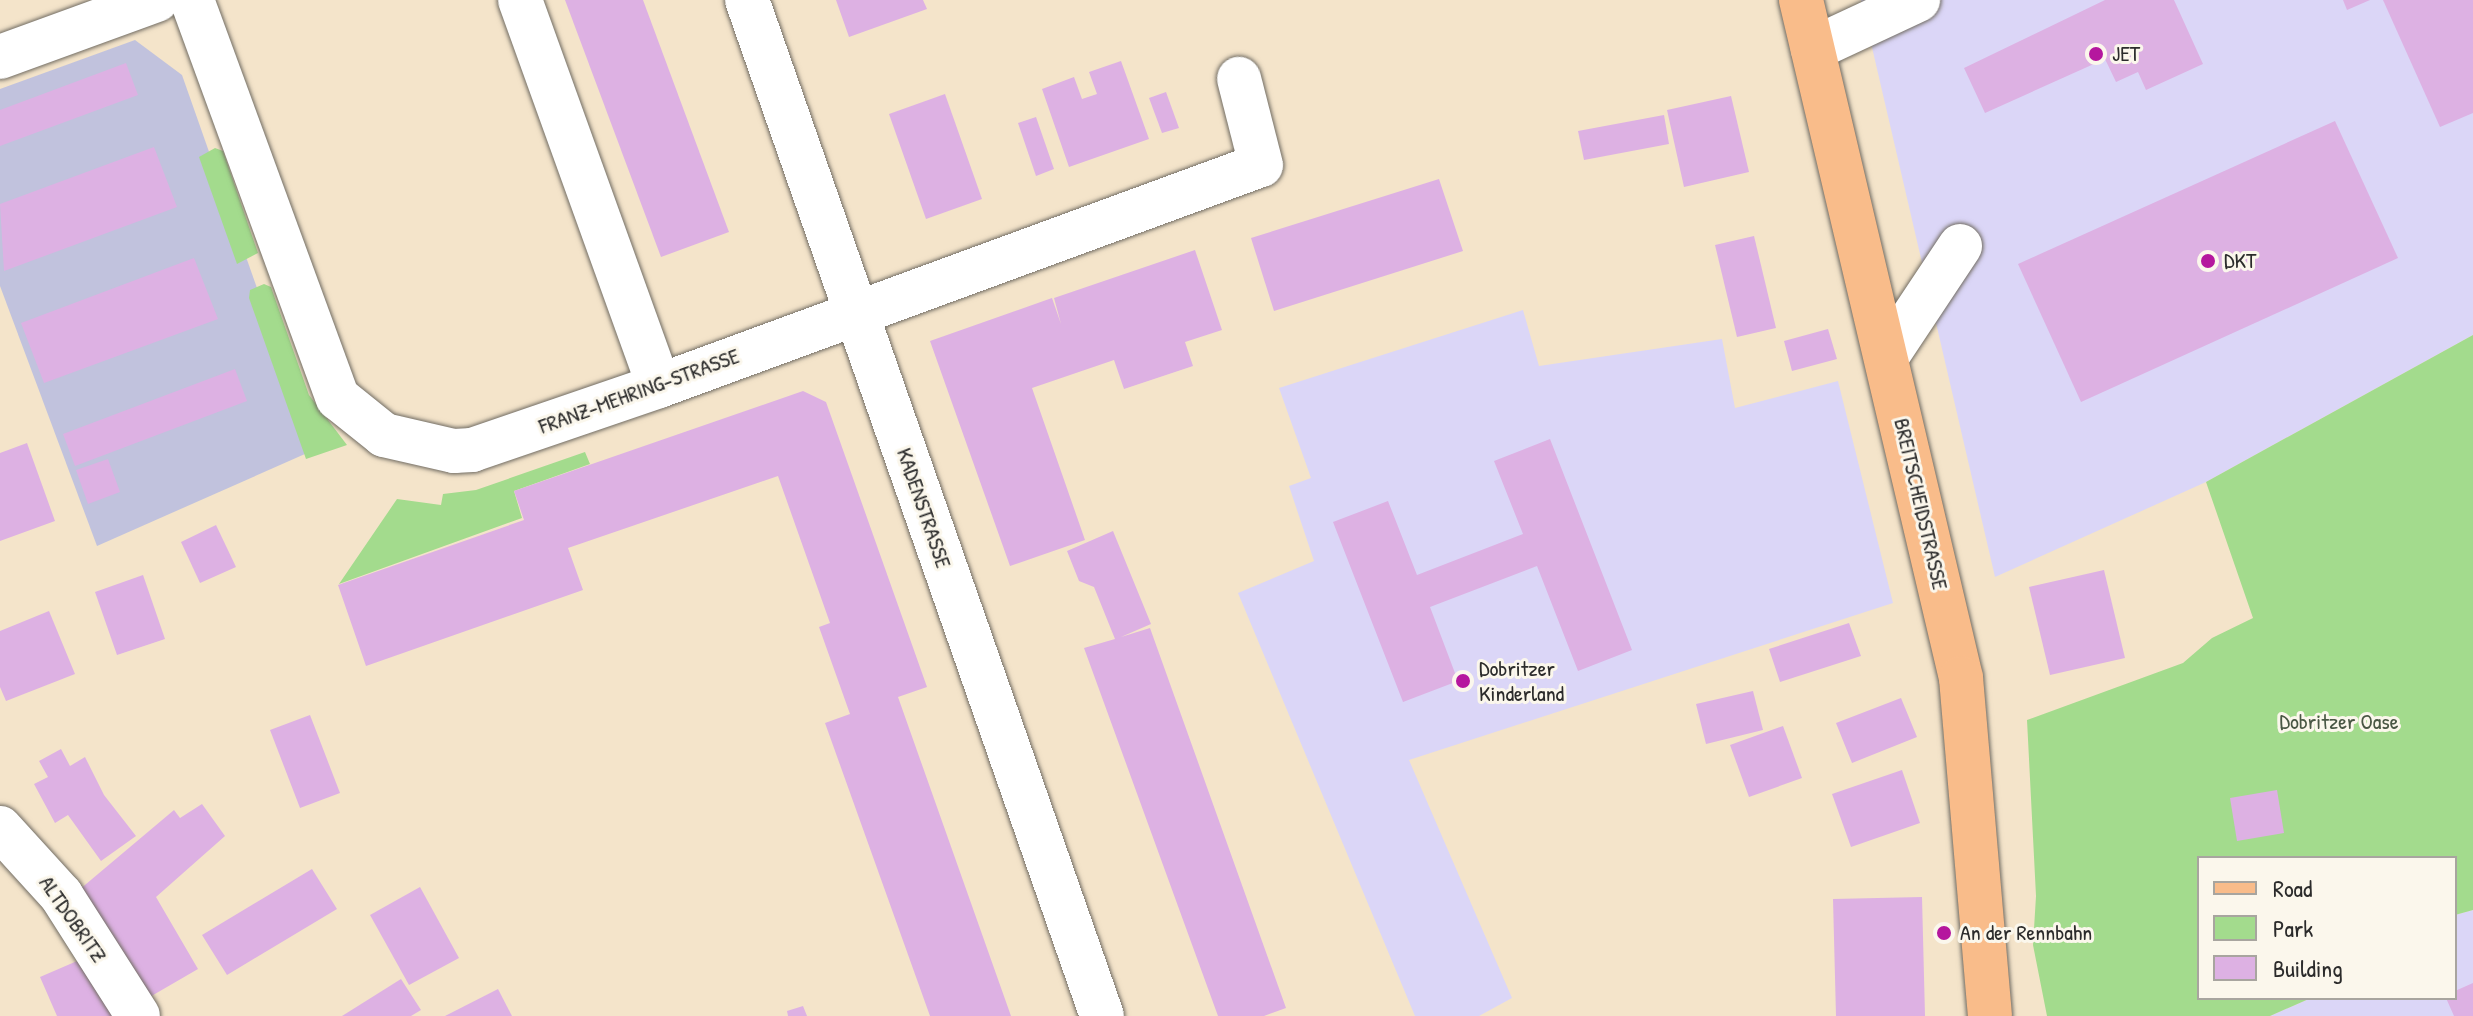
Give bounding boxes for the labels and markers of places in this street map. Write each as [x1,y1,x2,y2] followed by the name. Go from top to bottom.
[2112,41,2140,67] place label: JET
[2087,45,2105,63] marker: JET
[2224,248,2256,274] place label: DKT
[2199,252,2217,270] marker: DKT
[1479,655,1564,706] place label: Dobritzer Kinderland
[1454,672,1472,690] marker: Dobritzer Kinderland
[1960,920,2092,946] place label: An der Rennbahn
[1935,924,1953,942] marker: An der Rennbahn

